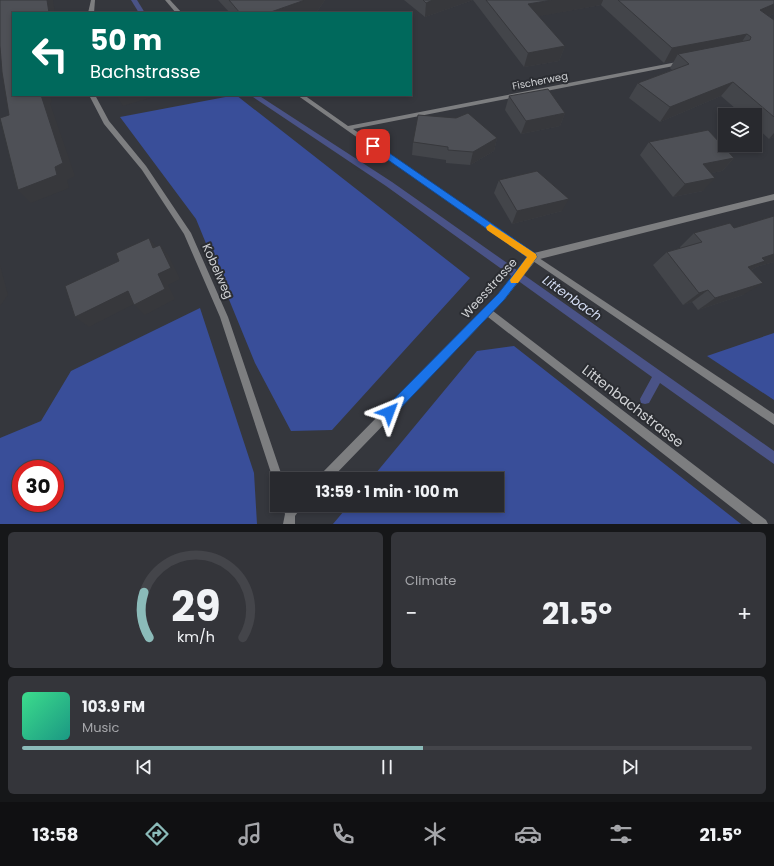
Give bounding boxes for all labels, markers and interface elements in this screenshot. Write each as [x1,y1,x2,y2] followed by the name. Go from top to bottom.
[90,21,162,60] text: 50 m
[24,28,76,80] icon: left
[90,59,200,84] text: Bachstrasse
[511,68,569,94] street label: Fischerweg
[718,108,762,152] map controls
[718,108,762,152] button: layers
[356,129,390,163] pin
[362,135,384,157] icon: arrive
[198,241,238,301] street label: Kobelweg
[457,254,521,322] street label: Weesstrasse
[539,271,605,325] water label: Littenbach
[578,360,688,452] street label: Littenbachstrasse
[368,391,410,433] position arrow
[12,460,64,512] speed limit sign: 30
[315,481,459,502] text: 13:59 · 1 min · 100 m
[405,571,456,590] text: Climate
[171,577,220,636] text: 29
[542,592,612,635] text: 21.5°
[405,598,417,629] text: −
[737,598,752,629] text: +
[176,627,215,647] text: km/h
[82,696,145,717] text: 103.9 FM
[82,718,119,737] text: Music
[133,756,155,778] icon: previous
[376,756,398,778] icon: pause
[619,756,641,778] icon: next
[143,820,171,848] icon: directions
[236,820,264,848] icon: music
[329,820,357,848] icon: phone
[421,820,449,848] icon: climate
[514,820,542,848] icon: car
[607,820,635,848] icon: filters
[32,822,78,847] text: 13:58
[699,822,742,847] text: 21.5°

